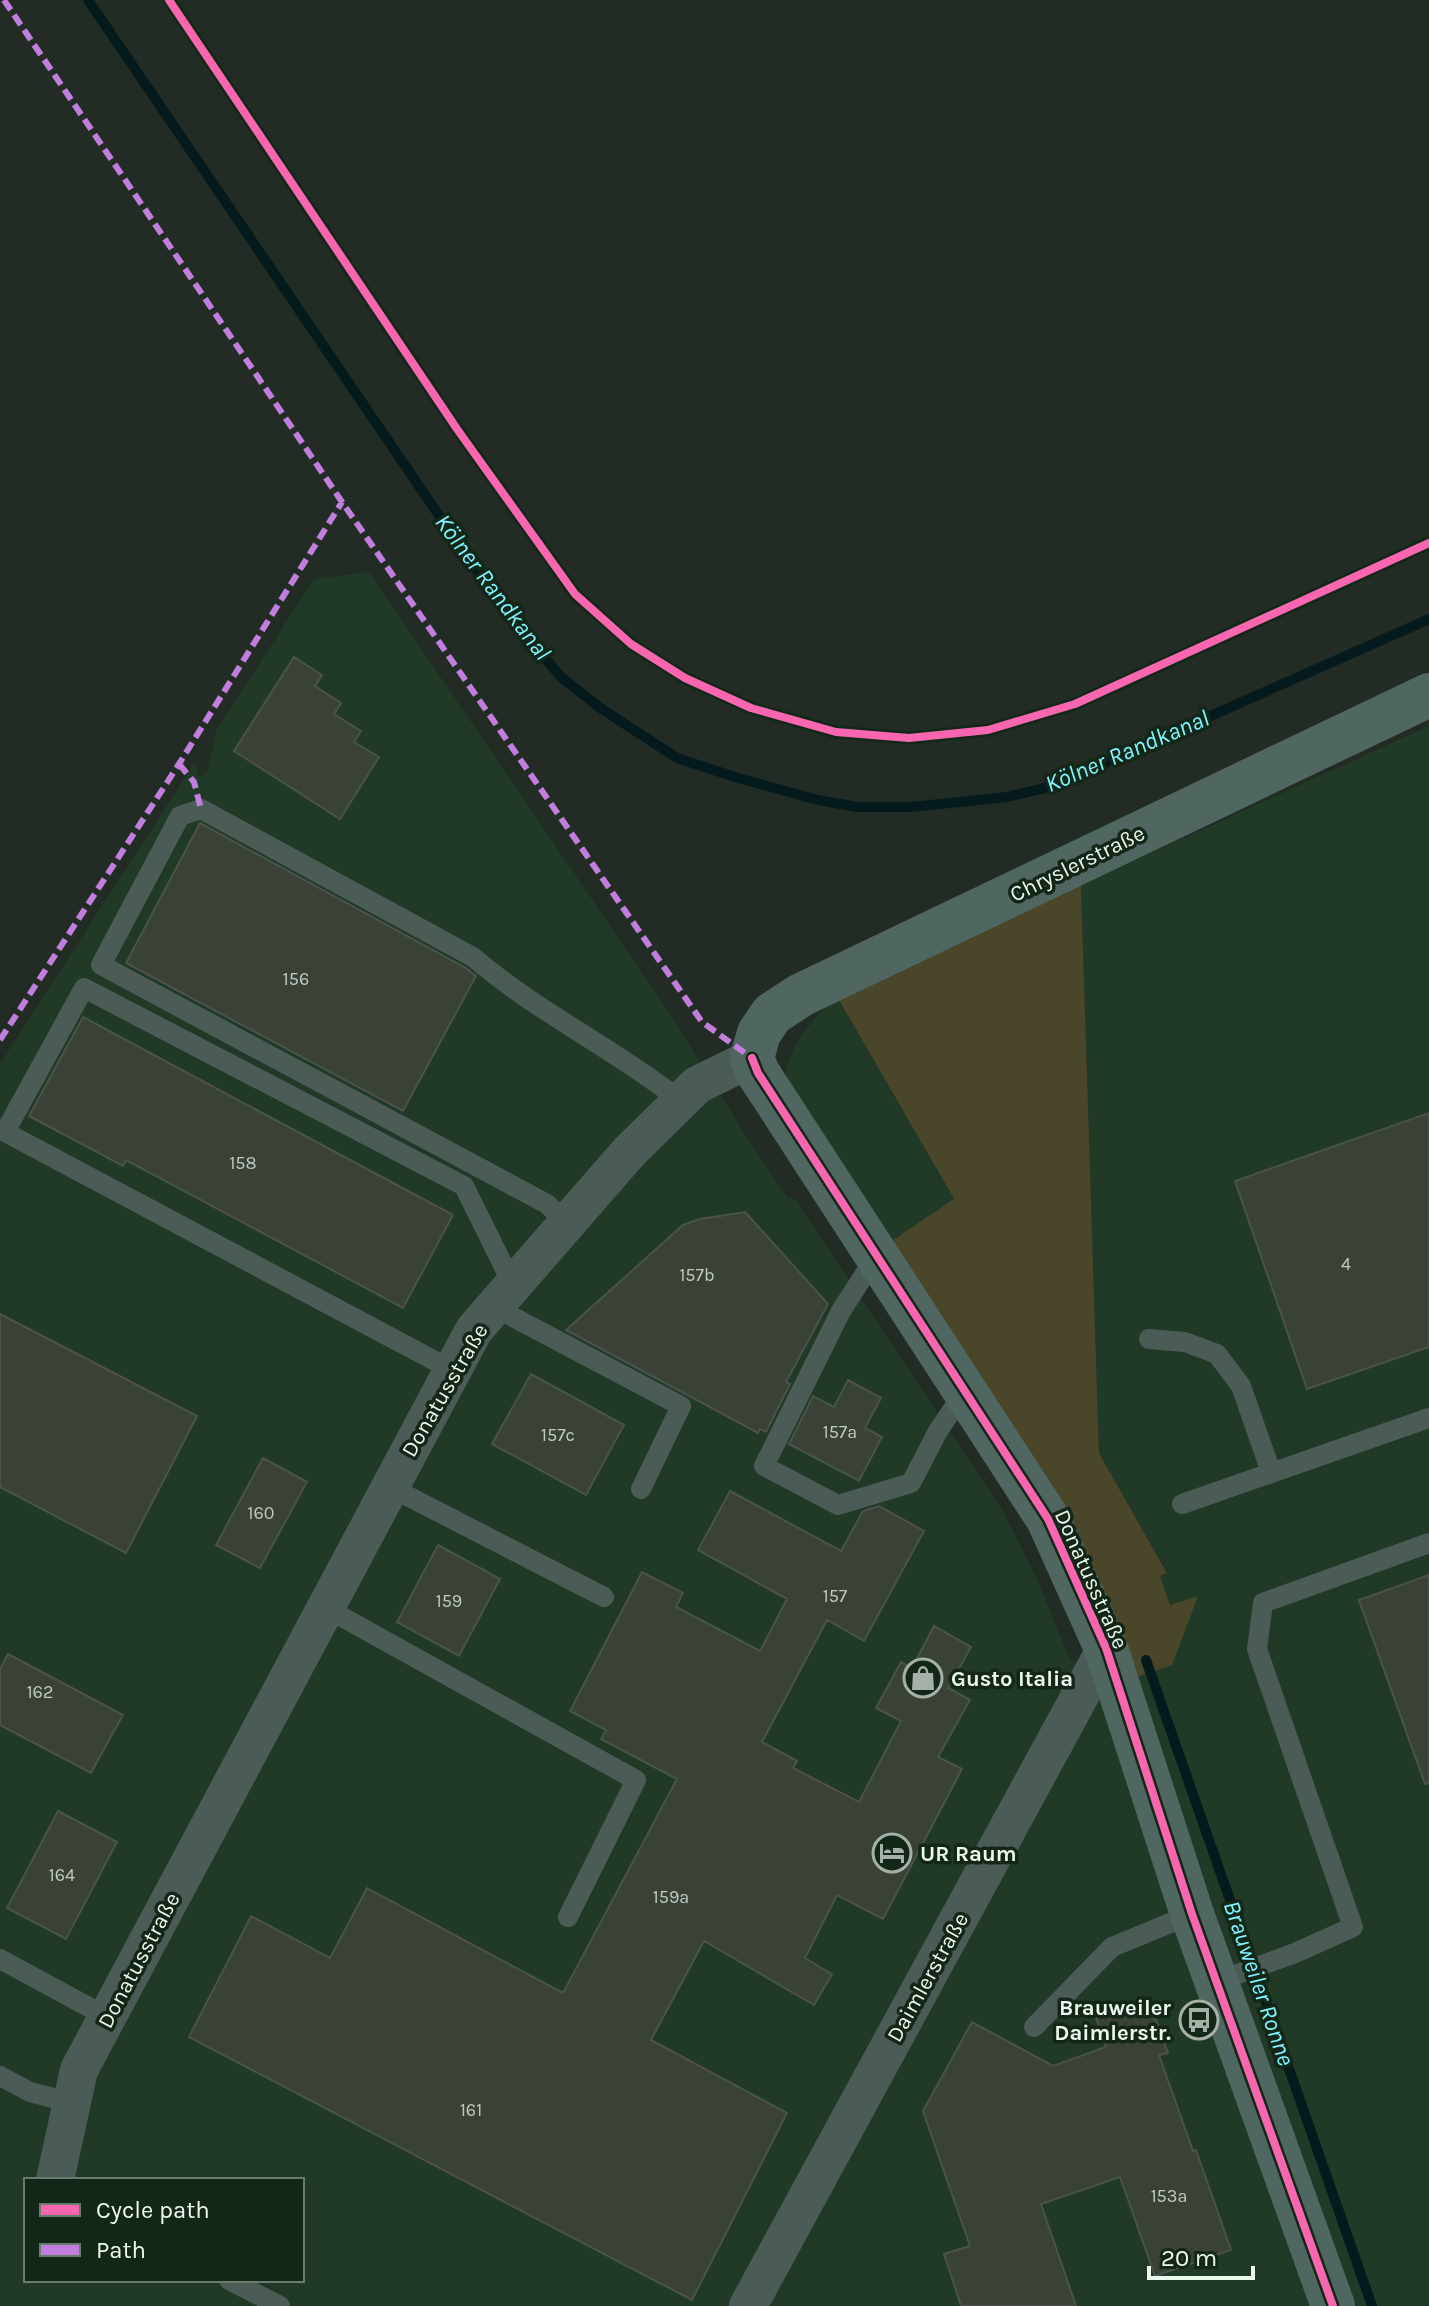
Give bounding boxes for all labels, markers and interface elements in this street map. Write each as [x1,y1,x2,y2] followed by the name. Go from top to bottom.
[429,509,557,665] water label: Kölner Randkanal
[1041,704,1213,798] water label: Kölner Randkanal
[1006,820,1149,908] street label: Chryslerstraße
[283,968,309,990] house number: 156
[229,1152,257,1174] house number: 158
[1341,1253,1351,1275] house number: 4
[679,1264,715,1286] house number: 157b
[396,1319,494,1462] street label: Donatusstraße
[823,1421,857,1443] house number: 157a
[541,1424,575,1446] house number: 157c
[248,1502,274,1524] house number: 160
[1049,1506,1133,1653] street label: Donatusstraße
[823,1585,848,1607] house number: 157
[436,1590,462,1612] house number: 159
[902,1657,944,1699] shop icon: Gusto Italia
[951,1666,1073,1692] place label: Gusto Italia
[27,1681,53,1703] house number: 162
[871,1832,913,1874] hotel icon: UR Raum
[920,1841,1017,1867] place label: UR Raum
[49,1864,75,1886] house number: 164
[653,1886,689,1908] house number: 159a
[92,1888,186,2033] street label: Donatusstraße
[1218,1897,1300,2069] water label: Brauweiler Ronne
[882,1908,974,2047] street label: Daimlerstraße
[1054,1995,1171,2046] place label: Brauweiler Daimlerstr.
[1178,1999,1220,2041] bus stop icon: Brauweiler Daimlerstr.
[460,2099,482,2121] house number: 161
[24,2178,304,2282] legend
[1151,2185,1187,2207] house number: 153a
[96,2196,210,2224] text: Cycle path
[1149,2230,1253,2280] scale bar
[96,2236,146,2264] text: Path
[1161,2244,1217,2272] text: 20 m

